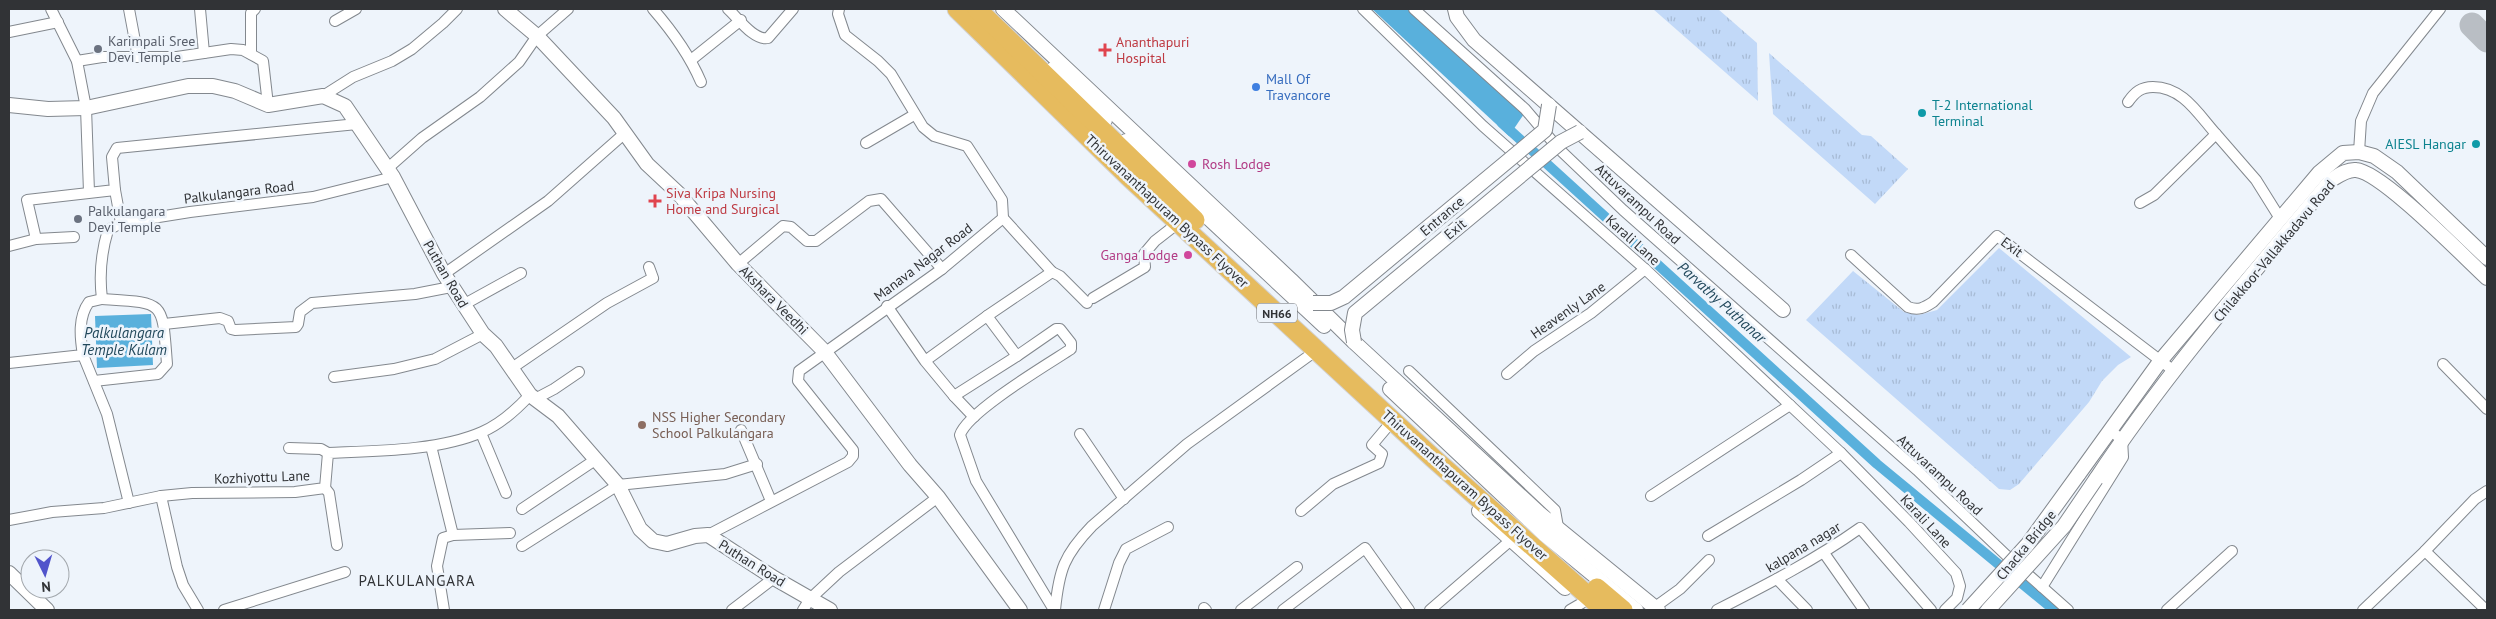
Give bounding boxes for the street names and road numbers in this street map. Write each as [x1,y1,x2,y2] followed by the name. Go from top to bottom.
[1082,130,1253,292] street label: Thiruvananthapuram Bypass Flyover
[1592,160,1684,248] street label: Attuvarampu Road
[183,176,295,208] street label: Palkulangara Road
[2209,176,2339,326] street label: Chilakkoor-Vallakkadavu Road
[1416,192,1468,240] street label: Entrance
[1602,211,1664,269] street label: Karali Lane
[1440,214,1470,243] street label: Exit
[870,219,976,305] street label: Manava Nagar Road
[1997,233,2027,261] street label: Exit
[419,237,473,311] street label: Puthan Road
[736,262,812,338] street label: Akshara Veedhi
[1527,278,1609,342] street label: Heavenly Lane
[1257,304,1297,322] road number: NH66
[1378,406,1552,564] street label: Thiruvananthapuram Bypass Flyover
[1894,431,1986,519] street label: Attuvarampu Road
[214,466,310,488] street label: Kozhiyottu Lane
[1897,490,1955,552] street label: Karali Lane
[1992,506,2060,584] street label: Chacka Bridge
[1762,517,1844,576] street label: kalpana nagar
[715,535,789,591] street label: Puthan Road

